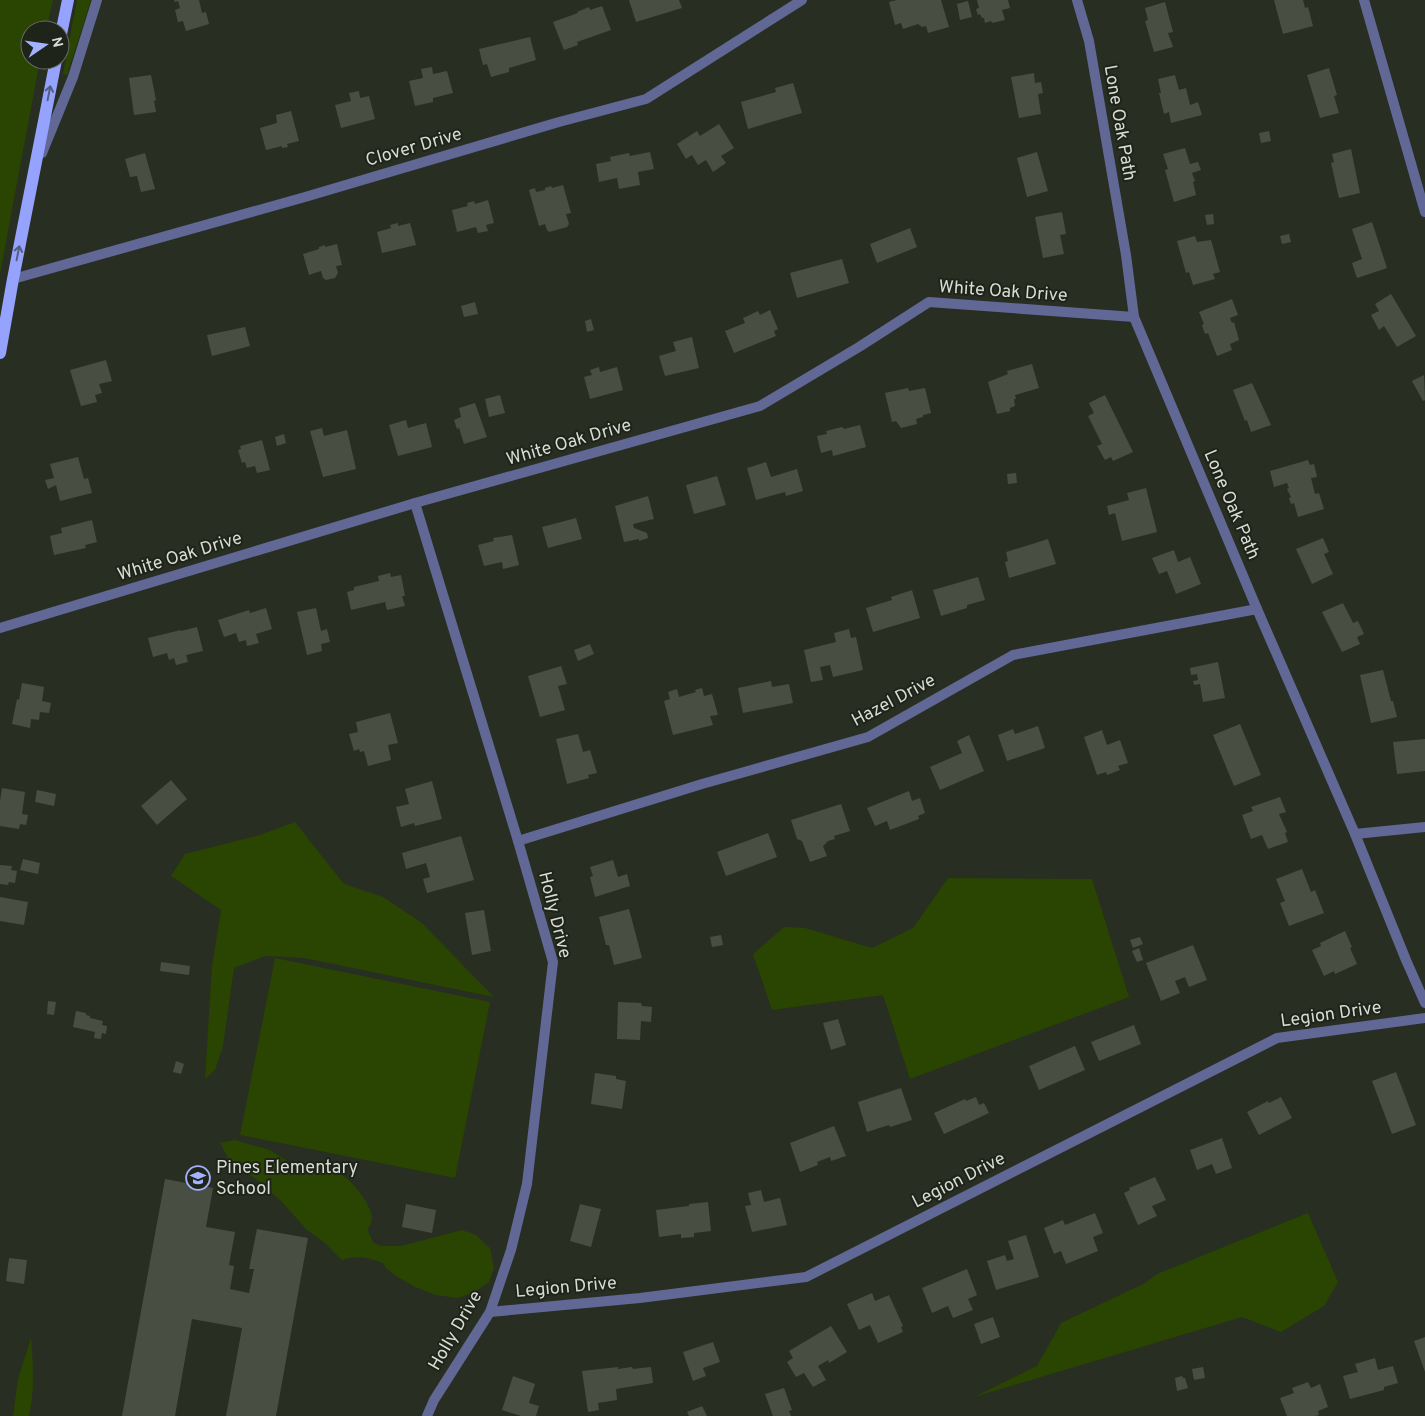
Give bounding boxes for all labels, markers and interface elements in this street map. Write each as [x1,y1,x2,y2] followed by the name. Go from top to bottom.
[20,20,70,70] north arrow
[47,36,66,49] text: N
[1098,63,1140,183] street label: Lone Oak Path
[45,86,54,102] one-way arrow
[363,123,465,173] street label: Clover Drive
[13,245,23,261] one-way arrow
[938,276,1068,308] street label: White Oak Drive
[504,414,634,472] street label: White Oak Drive
[1198,447,1264,563] street label: Lone Oak Path
[115,527,245,587] street label: White Oak Drive
[848,669,940,733] street label: Hazel Drive
[532,869,576,961] street label: Holly Drive
[1279,997,1383,1033] street label: Legion Drive
[908,1148,1010,1214] street label: Legion Drive
[216,1157,358,1201] place label: Pines Elementary School
[185,1165,211,1191] school or university icon: Pines Elementary School
[514,1272,618,1304] street label: Legion Drive
[424,1287,488,1375] street label: Holly Drive

